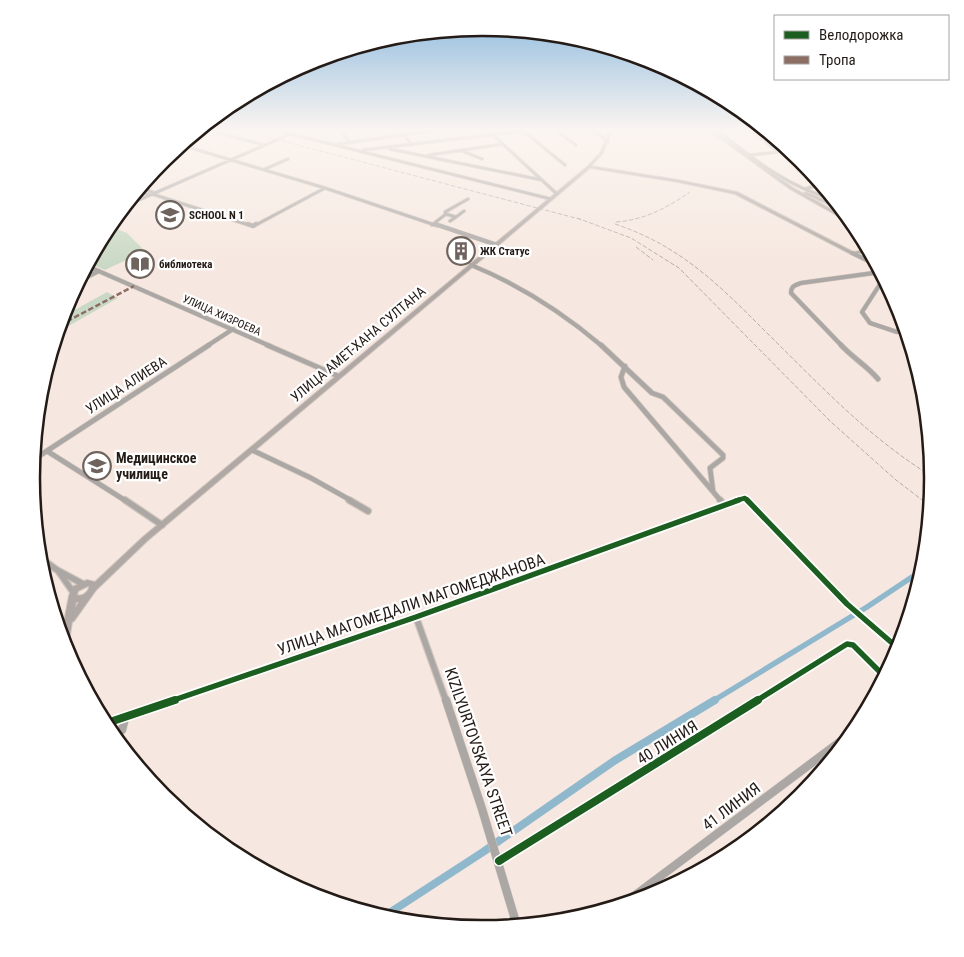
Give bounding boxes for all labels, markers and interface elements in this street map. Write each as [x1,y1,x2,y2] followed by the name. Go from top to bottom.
[774,15,949,80] legend
[819,26,904,44] text: Велодорожка
[819,51,856,69] text: Тропа
[155,200,185,230] school or university icon: SCHOOL N 1
[189,209,244,222] place label: SCHOOL N 1
[446,236,476,266] building icon: ЖК Статус
[480,245,530,258] place label: ЖК Статус
[125,249,155,279] library icon: библиотека
[159,258,212,271] place label: библиотека
[287,283,429,405] street label: УЛИЦА АМЕТ-ХАНА СУЛТАНА
[181,292,264,339] street label: УЛИЦА ХИЗРОЕВА
[83,353,169,417] street label: УЛИЦА АЛИЕВА
[116,450,197,482] place label: Медицинское училище
[82,451,112,481] school or university icon: Медицинское училище
[275,550,547,659] street label: УЛИЦА МАГОМЕДАЛИ МАГОМЕДЖАНОВA
[441,665,516,839] street label: KIZILYURTOVSKAYA STREET
[633,716,701,769] street label: 40 ЛИНИЯ
[698,778,764,834] street label: 41 ЛИНИЯ

